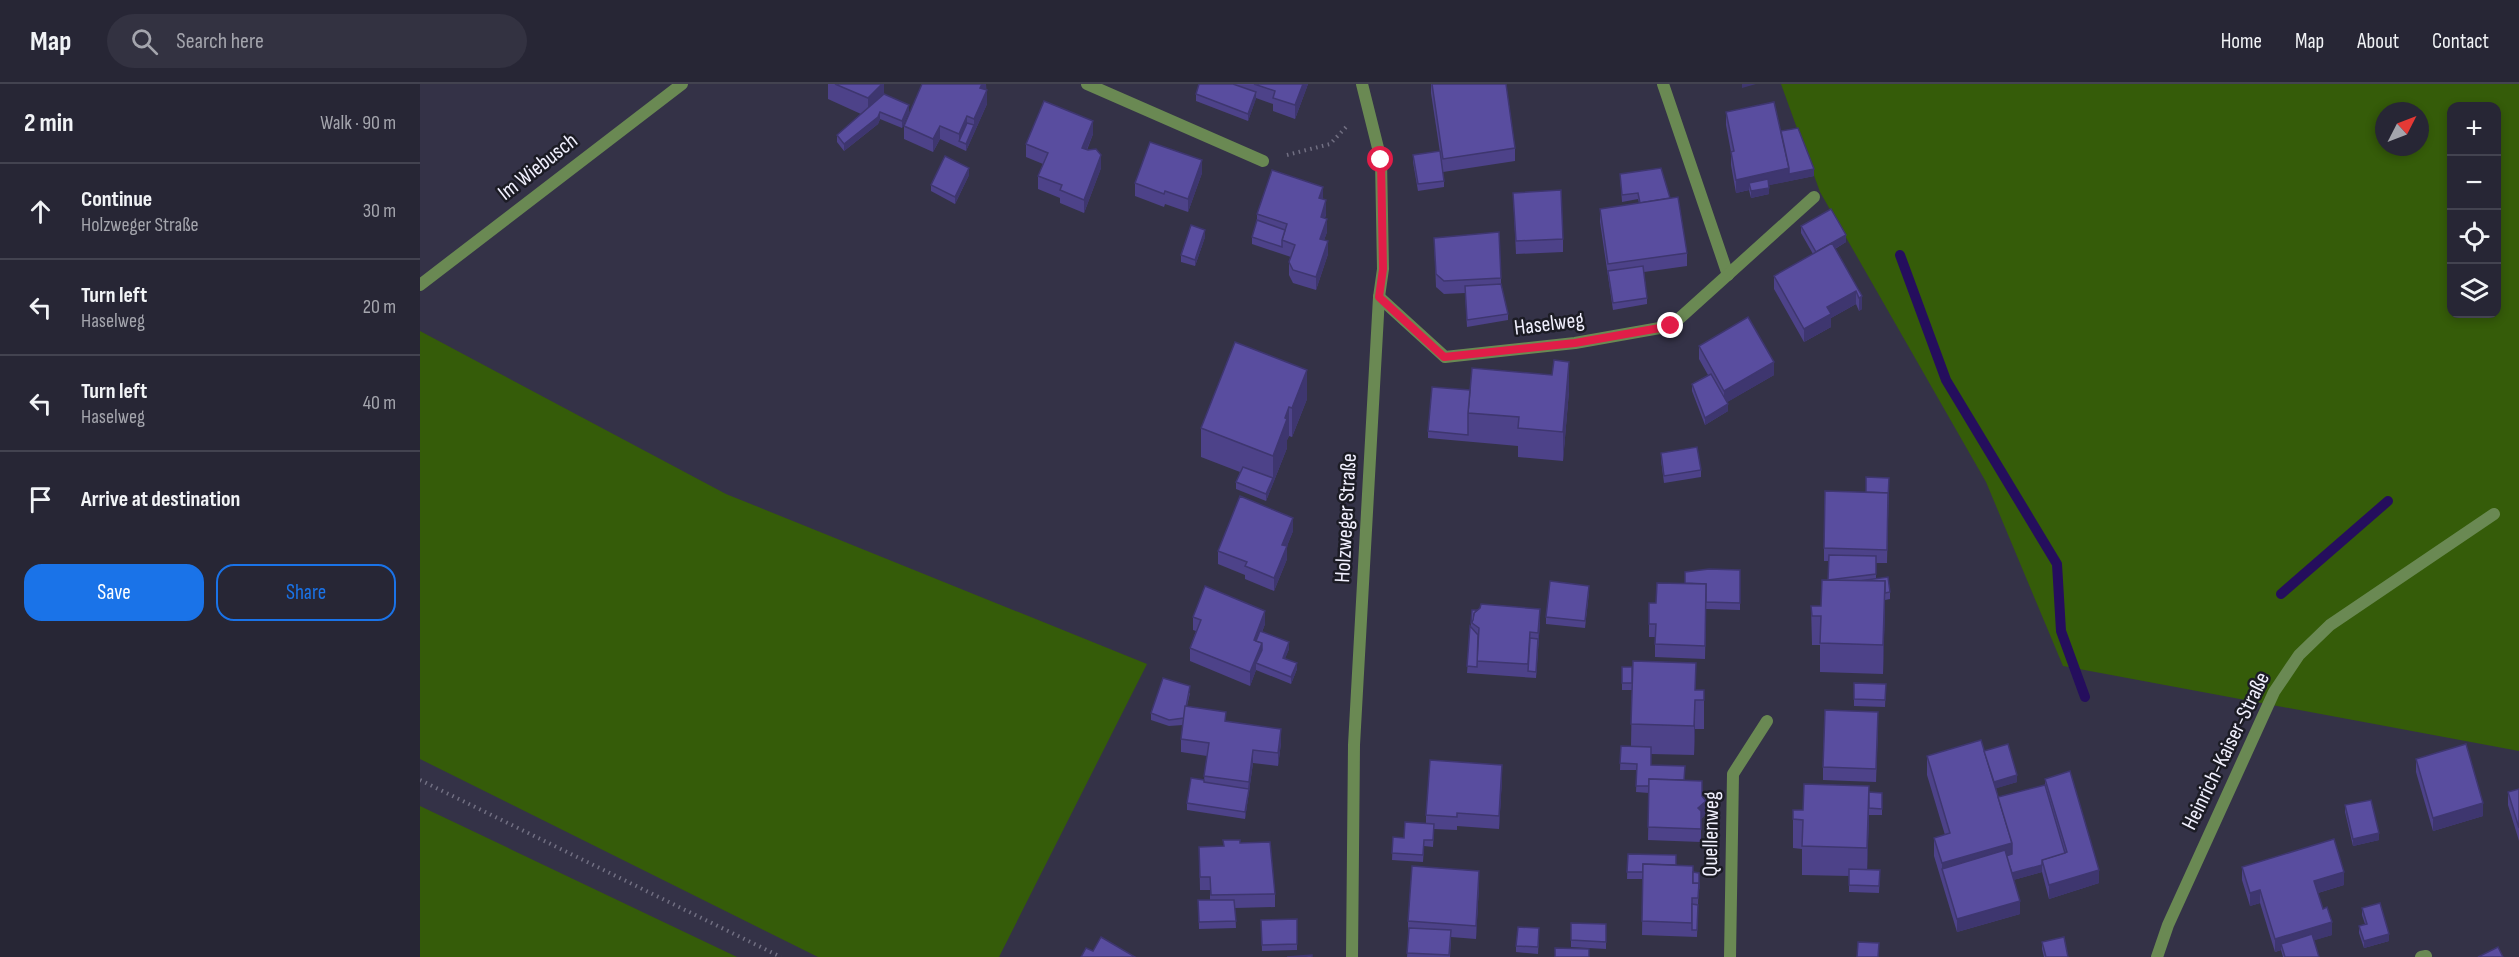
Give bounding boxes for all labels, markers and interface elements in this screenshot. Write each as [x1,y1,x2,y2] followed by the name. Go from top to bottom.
[107,14,527,68] search box
[30,25,71,58] text: Map
[128,25,161,58] icon: search
[176,28,264,55] text: Search here
[2221,29,2262,54] text: Home
[2295,29,2324,54] text: Map
[2357,29,2399,54] text: About
[2432,29,2489,54] text: Contact
[2375,102,2429,156] north arrow
[2447,102,2501,318] map controls
[2447,102,2501,156] button: +
[24,108,74,139] text: 2 min
[320,111,396,135] text: Walk · 90 m
[493,127,583,207] street label: Im Wiebusch
[1367,146,1393,172] route start
[2447,156,2501,210] button: −
[81,186,152,213] text: Continue
[24,195,57,228] icon: ahead
[363,199,396,223] text: 30 m
[2447,210,2501,264] button: locate
[81,213,199,237] text: Holzweger Straße
[2447,264,2501,318] button: layers
[81,282,147,309] text: Turn left
[24,291,57,324] icon: left
[363,295,396,319] text: 20 m
[1512,306,1586,342] street label: Haselweg
[81,309,145,333] text: Haselweg
[1657,312,1683,338] route end
[81,378,147,405] text: Turn left
[24,387,57,420] icon: left
[363,391,396,415] text: 40 m
[81,405,145,429] text: Haselweg
[1329,453,1363,583] street label: Holzweger Straße
[24,483,57,516] icon: arrive
[81,486,240,513] text: Arrive at destination
[24,564,204,621] button: Save
[216,564,396,621] button: Share
[2176,668,2276,834] street label: Heinrich-Kaiser-Straße
[1697,791,1725,877] street label: Quellenweg

